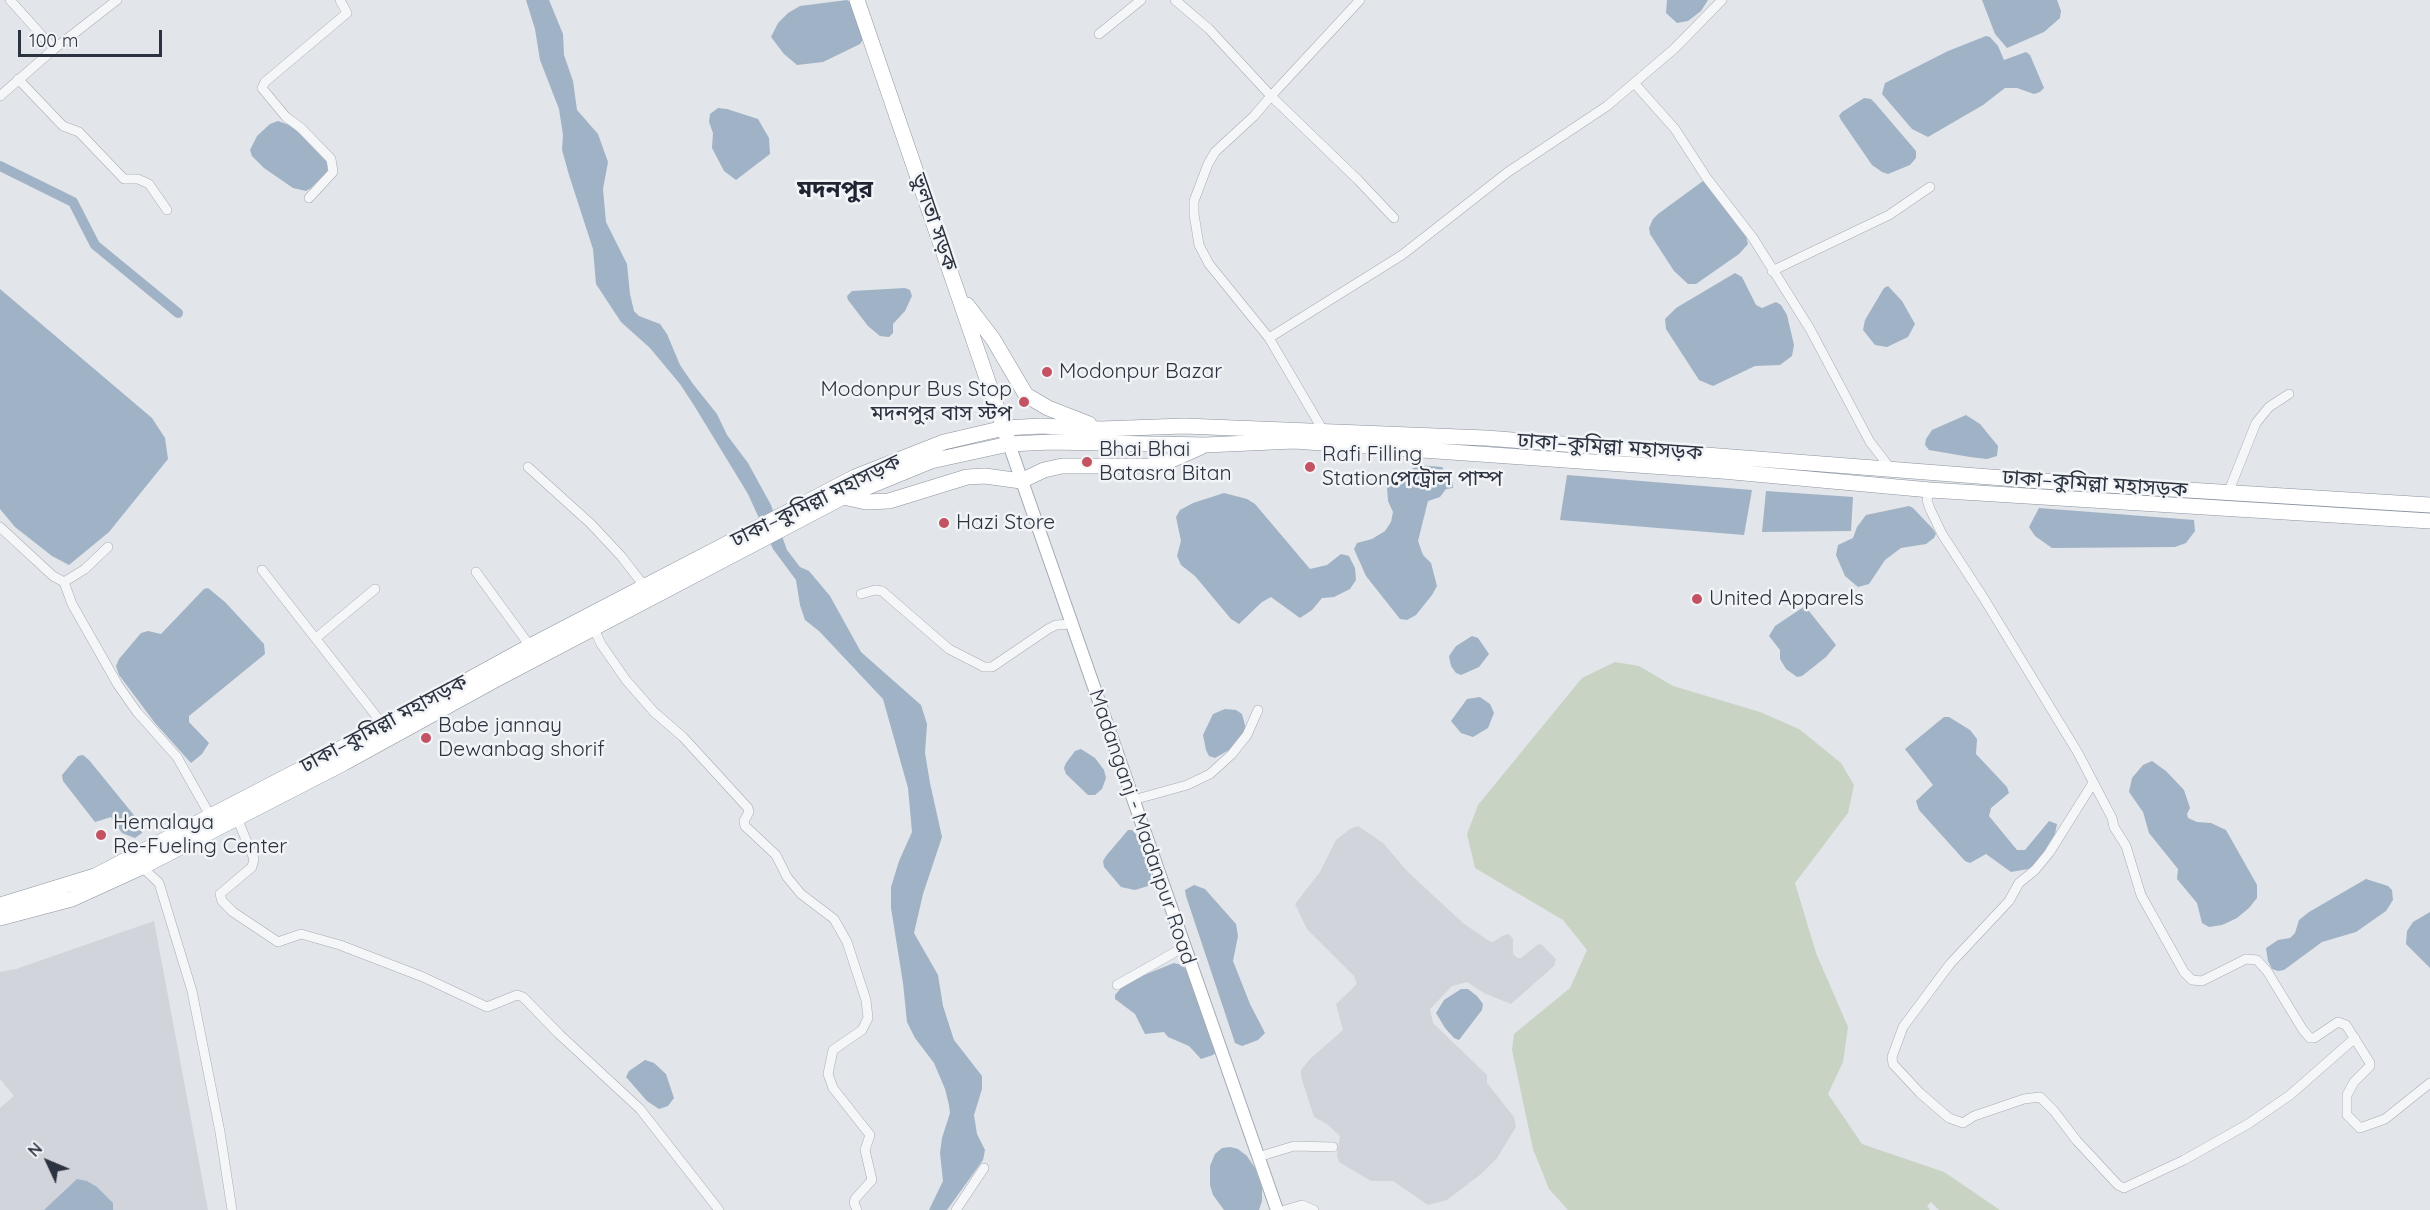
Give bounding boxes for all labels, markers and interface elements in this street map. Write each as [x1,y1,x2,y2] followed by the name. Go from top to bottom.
[21,18,165,56] scale bar
[29,29,78,52] text: 100 m
[906,170,962,274] street label: ভুলতা সড়ক
[797,176,873,204] district label: মদনপুর
[1059,359,1222,385] place label: Modonpur Bazar
[1040,365,1054,379] marker: Modonpur Bazar
[820,377,1012,427] place label: Modonpur Bus Stop মদনপুর বাস স্টপ
[1017,395,1031,409] marker: Modonpur Bus Stop মদনপুর বাস স্টপ
[1517,428,1703,466] street label: ঢাকা–কুমিল্লা মহাসড়ক
[1099,437,1232,487] place label: Bhai Bhai Batasra Bitan
[1322,442,1503,492] place label: Rafi Filling Stationপেট্রোল পাম্প
[727,449,905,553] street label: ঢাকা–কুমিল্লা মহাসড়ক
[1080,455,1094,469] marker: Bhai Bhai Batasra Bitan
[1303,460,1317,474] marker: Rafi Filling Stationপেট্রোল পাম্প
[2002,465,2188,503] street label: ঢাকা–কুমিল্লা মহাসড়ক
[956,510,1055,536] place label: Hazi Store
[937,516,951,530] marker: Hazi Store
[1709,586,1864,612] place label: United Apparels
[1690,592,1704,606] marker: United Apparels
[296,669,472,779] street label: ঢাকা–কুমিল্লা মহাসড়ক
[1083,686,1201,968] street label: Madanganj - Madanpur Road
[438,713,605,763] place label: Babe jannay Dewanbag shorif
[419,731,433,745] marker: Babe jannay Dewanbag shorif
[113,810,287,860] place label: Hemalaya Re-Fueling Center
[94,828,108,842] marker: Hemalaya Re-Fueling Center
[18,1132,78,1192] north arrow
[24,1138,46,1161] text: N

